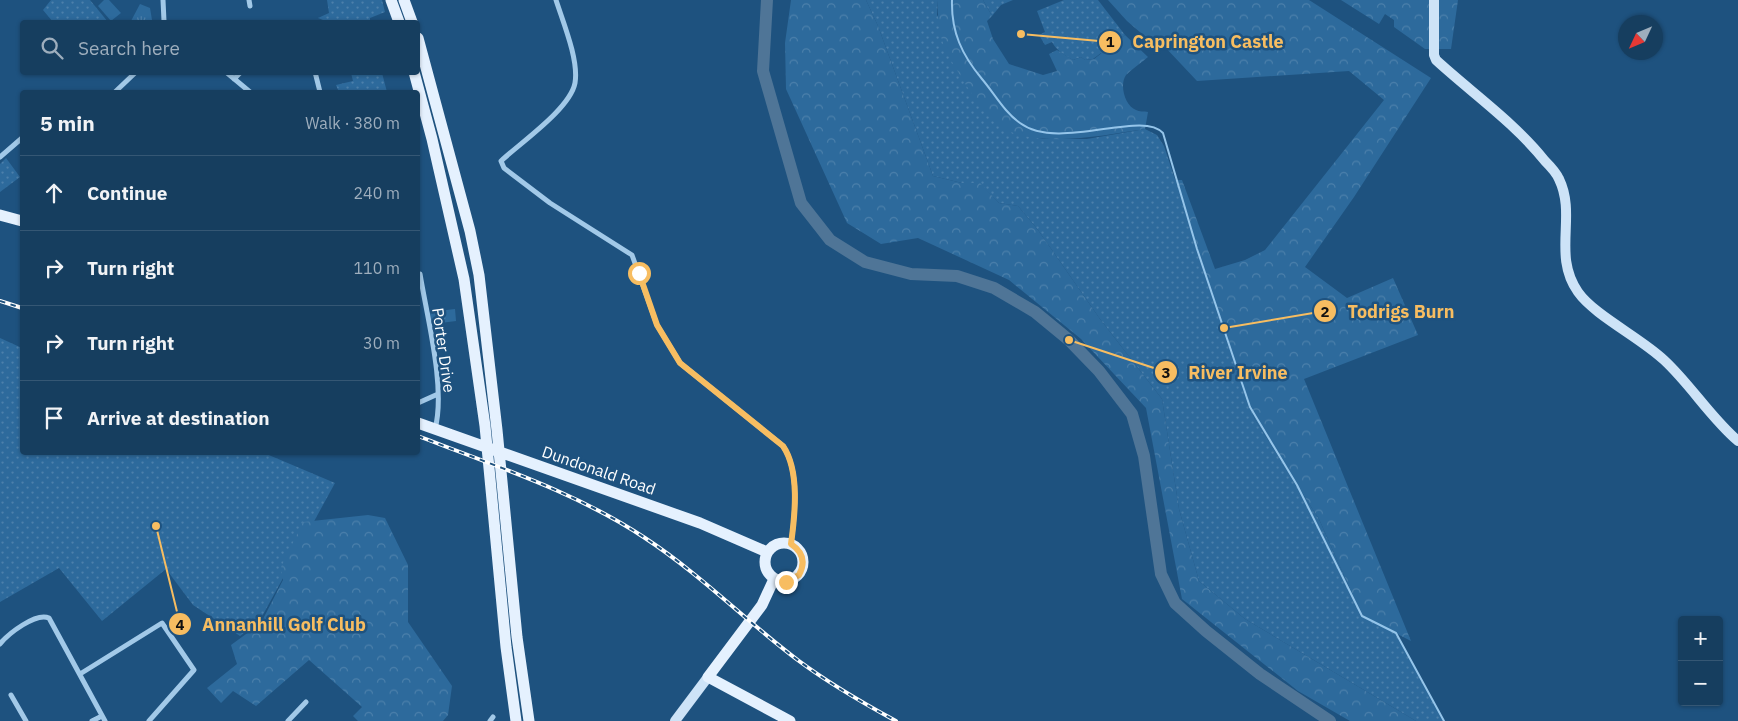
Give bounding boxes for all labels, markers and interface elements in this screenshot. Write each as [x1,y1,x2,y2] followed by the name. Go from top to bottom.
[1618,15,1663,60] north arrow
[20,20,420,75] search box
[1098,25,1294,58] callout: Caprington Castle
[1132,30,1284,53] text: Caprington Castle
[1105,32,1115,51] text: 1
[38,34,66,62] icon: search
[78,36,180,60] text: Search here
[40,109,95,137] text: 5 min
[305,113,400,133] text: Walk · 380 m
[40,179,68,207] icon: ahead
[87,181,167,205] text: Continue
[353,183,400,203] text: 240 m
[40,254,68,282] icon: right
[87,256,174,280] text: Turn right
[353,258,400,278] text: 110 m
[628,262,651,285] route start
[1312,295,1464,328] callout: Todrigs Burn
[1348,300,1454,323] text: Todrigs Burn
[1320,302,1330,321] text: 2
[428,306,460,394] street label: Porter Drive
[40,329,68,357] icon: right
[87,331,174,355] text: Turn right
[363,333,400,353] text: 30 m
[1154,356,1298,389] callout: River Irvine
[1188,361,1288,384] text: River Irvine
[1161,363,1171,382] text: 3
[40,404,68,432] icon: arrive
[87,406,270,430] text: Arrive at destination
[539,441,659,499] street label: Dundonald Road
[775,571,798,594] route end
[167,608,376,641] callout: Annanhill Golf Club
[202,613,366,636] text: Annanhill Golf Club
[175,615,185,634] text: 4
[1678,616,1723,706] map controls
[1678,616,1723,661] button: +
[1678,661,1723,706] button: −

